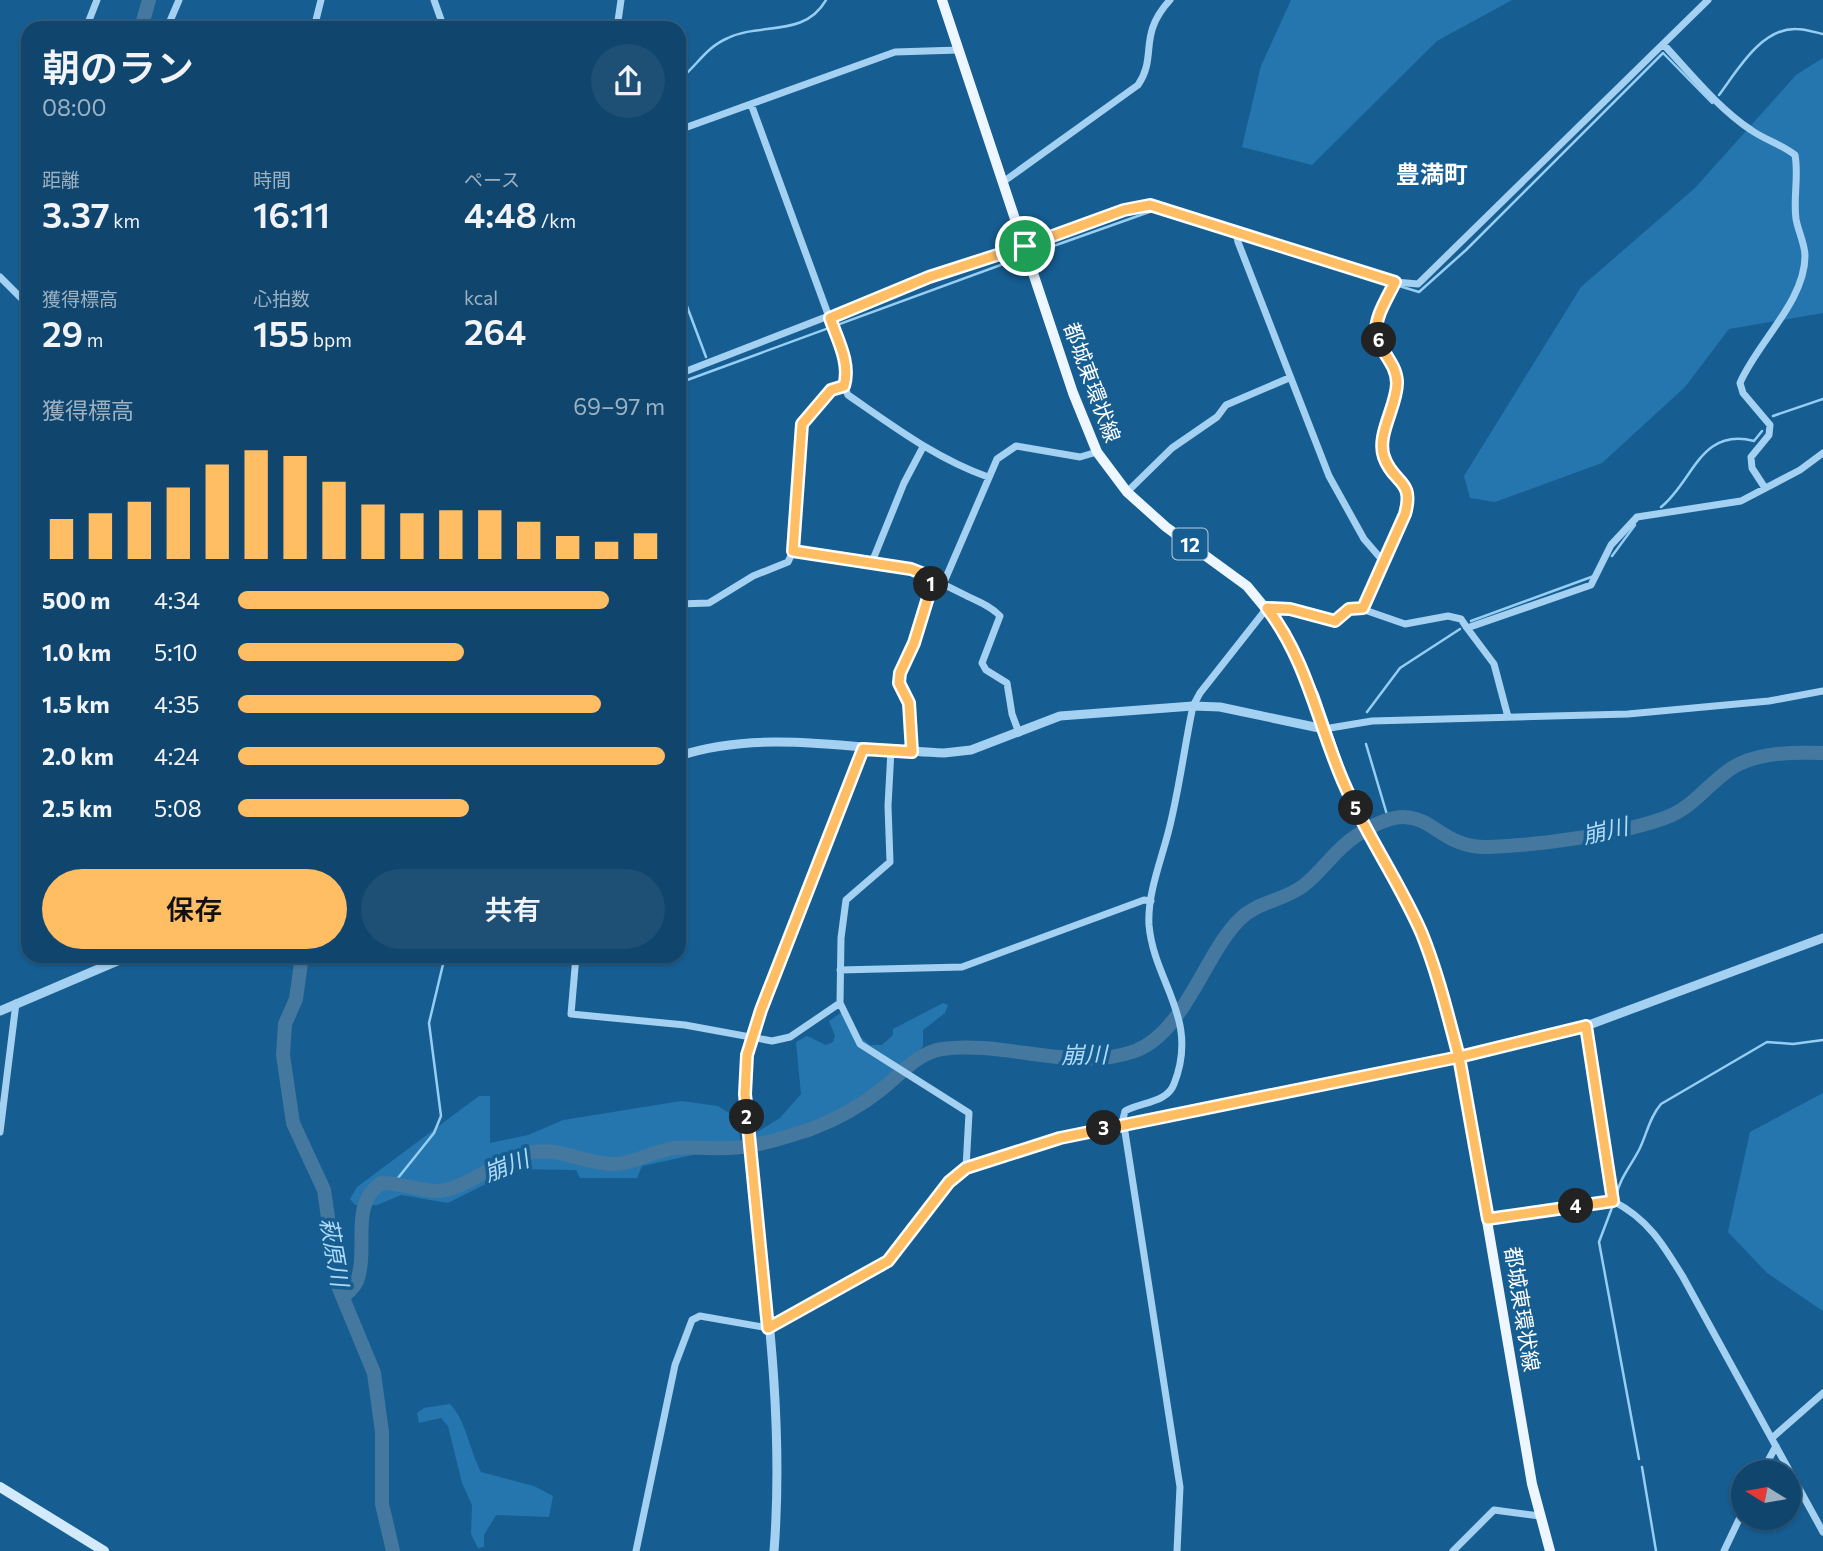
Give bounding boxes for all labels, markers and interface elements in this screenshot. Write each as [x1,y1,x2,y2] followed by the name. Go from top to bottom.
[42,43,194,90] text: 朝のラン
[591,44,665,118] button: share
[42,93,106,121] text: 08:00
[1396,159,1468,188] district label: 豊満町
[42,168,80,191] text: 距離
[253,168,291,191] text: 時間
[464,168,520,191] text: ペース
[42,192,110,235] text: 3.37
[253,192,330,235] text: 16:11
[464,192,537,235] text: 4:48
[110,209,140,232] text: km
[537,209,576,232] text: /km
[995,216,1055,276] pin
[1006,227,1044,265] icon: arrive
[464,286,498,309] text: kcal
[42,287,118,310] text: 獲得標高
[253,287,310,310] text: 心拍数
[464,309,526,352] text: 264
[42,311,83,354] text: 29
[253,311,309,354] text: 155
[1060,319,1126,445] street label: 都城東環状線
[1362,322,1396,358] pin: 6
[83,328,103,351] text: m
[309,328,352,351] text: bpm
[1373,328,1384,351] text: 6
[573,392,665,420] text: 69–97 m
[42,396,134,424] text: 獲得標高
[1172,528,1208,559] road number: 12
[914,566,948,602] pin: 1
[926,572,935,595] text: 1
[42,586,110,614] text: 500 m
[154,586,200,614] text: 4:34
[42,638,111,666] text: 1.0 km
[154,638,197,666] text: 5:10
[42,690,110,718] text: 1.5 km
[154,690,200,718] text: 4:35
[42,742,114,770] text: 2.0 km
[154,742,199,770] text: 4:24
[1338,790,1374,826] pin: 5
[42,794,112,822] text: 2.5 km
[154,794,202,822] text: 5:08
[1350,796,1361,819] text: 5
[1579,811,1633,849] water label: 崩川
[42,869,347,949] button: 保存
[361,869,665,949] button: 共有
[1061,1040,1110,1068] water label: 崩川
[730,1100,764,1134] pin: 2
[741,1105,752,1128] text: 2
[1086,1110,1122,1146] pin: 3
[1098,1116,1109,1139] text: 3
[480,1143,535,1186] water label: 崩川
[1558,1188,1594,1224] pin: 4
[1570,1194,1581,1217] text: 4
[315,1216,355,1291] water label: 萩原川
[1501,1245,1545,1373] street label: 都城東環状線
[1731,1460,1801,1530] north arrow
[1731,1460,1801,1530] map controls

